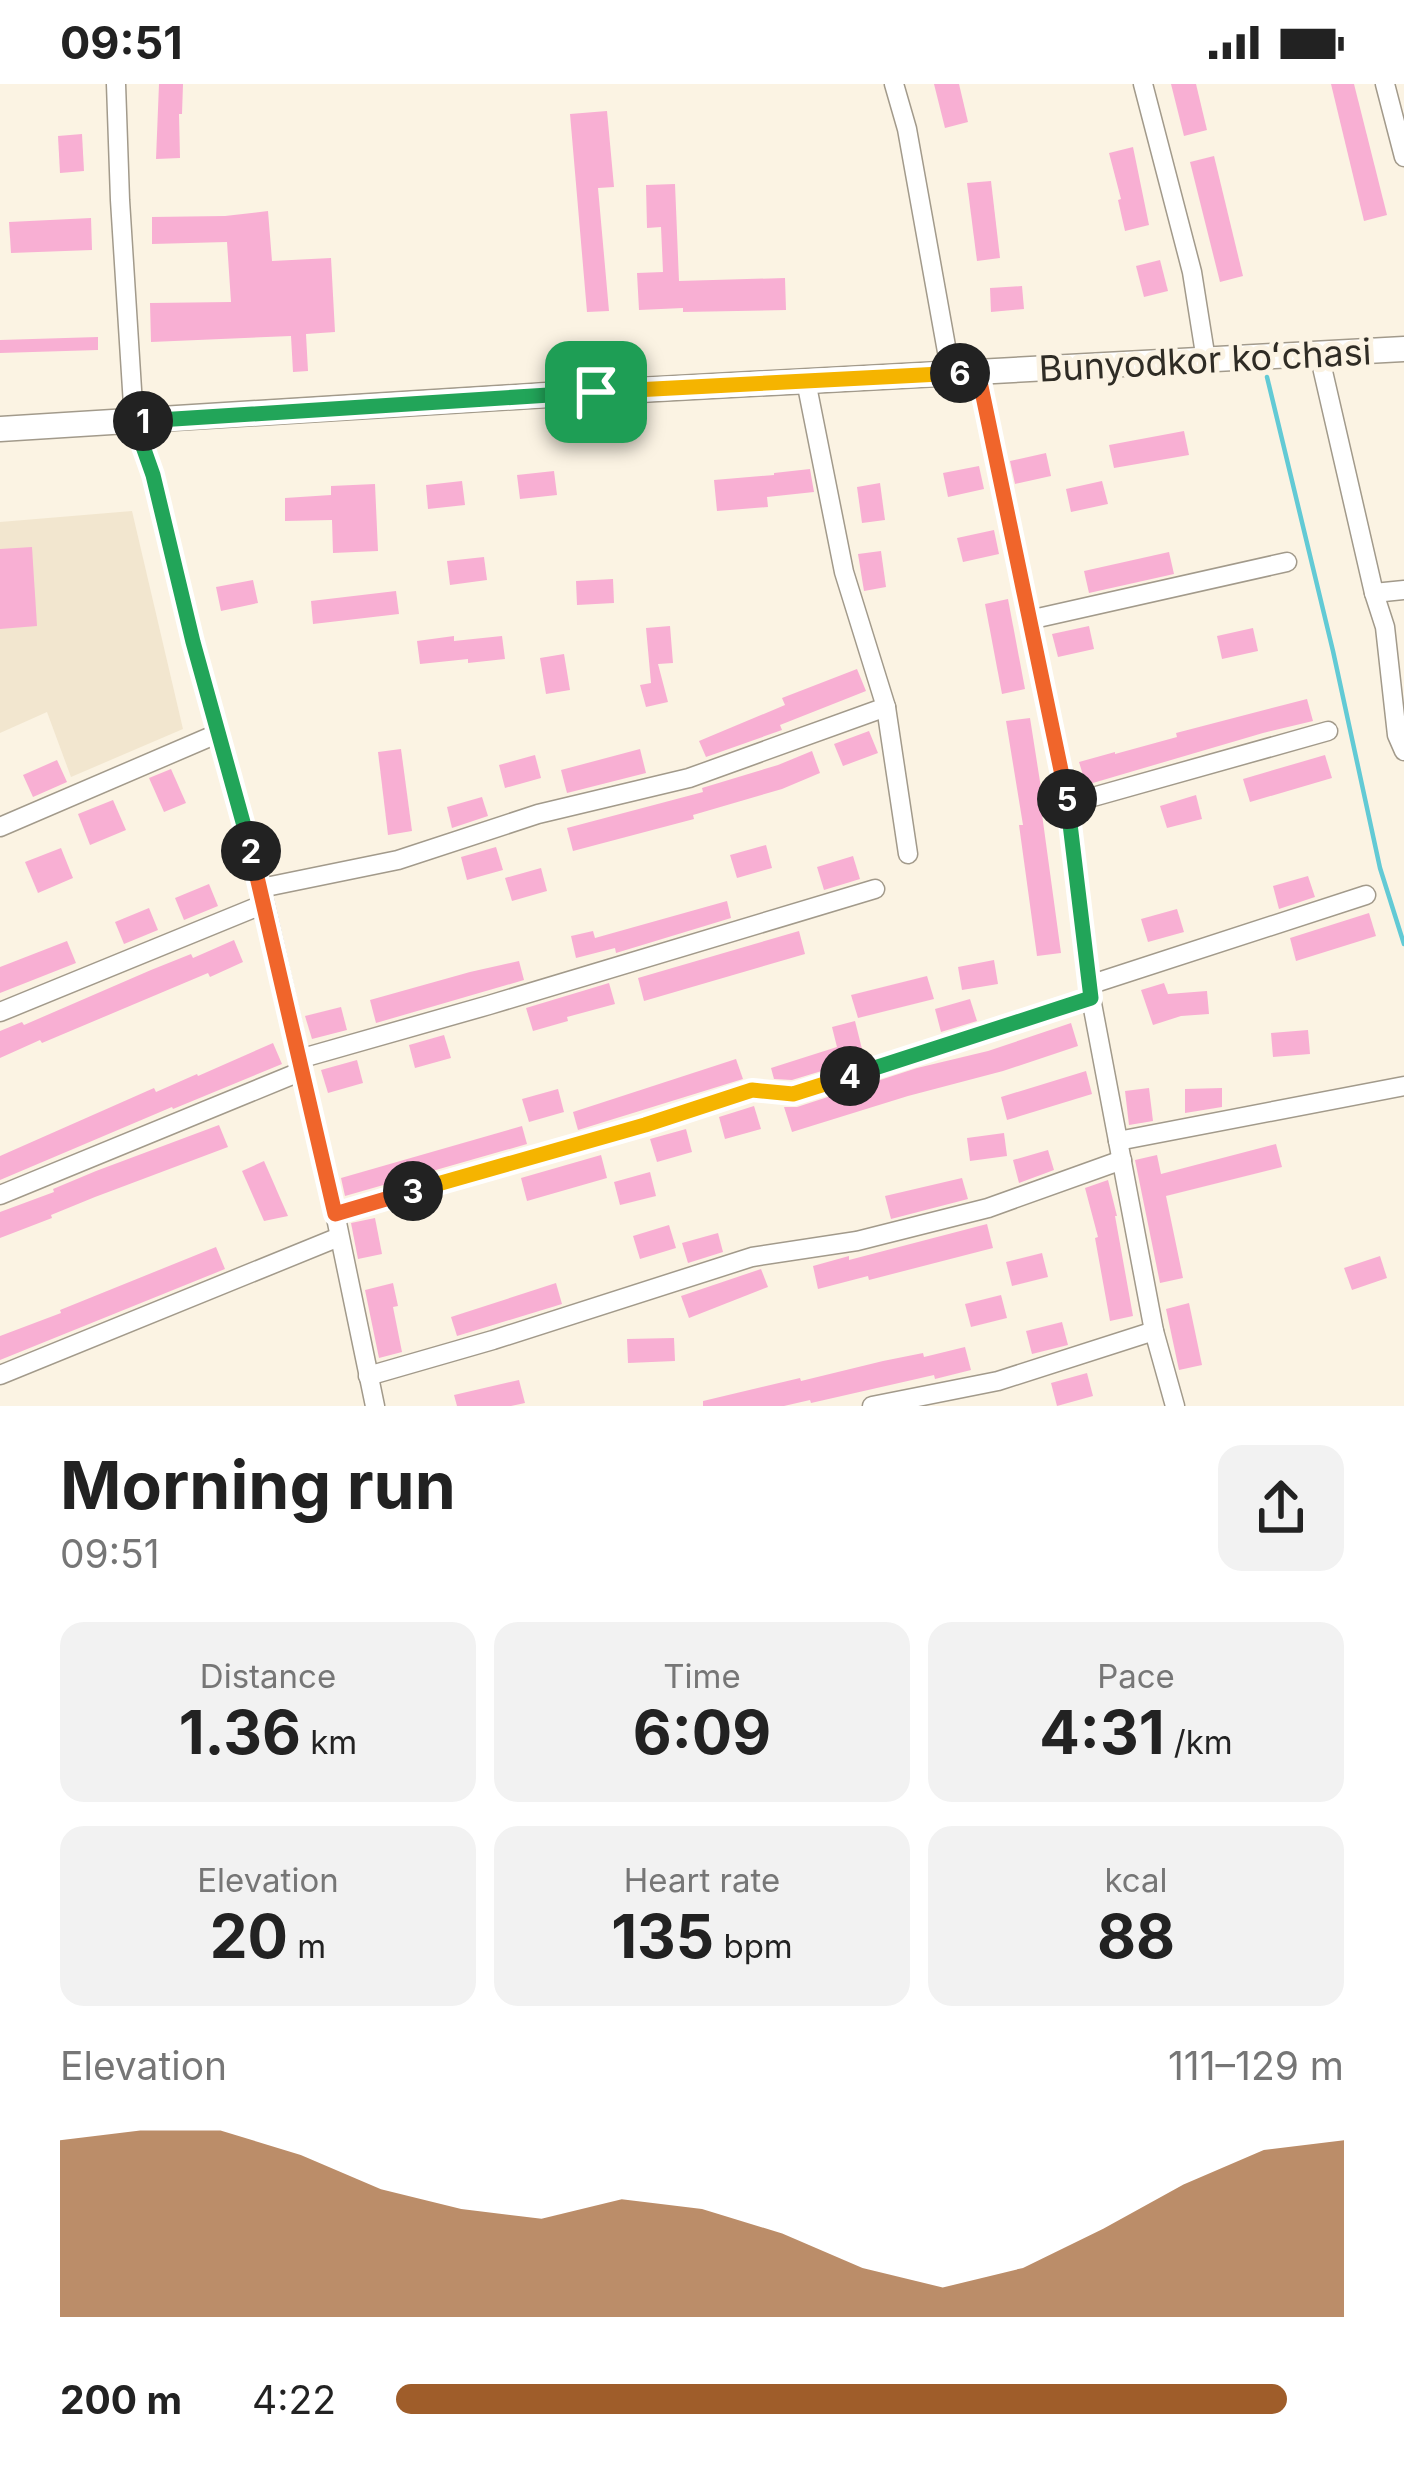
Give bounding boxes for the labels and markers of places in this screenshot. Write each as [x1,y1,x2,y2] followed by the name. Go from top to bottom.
[545,341,647,443] pin
[930,343,990,403] pin: 6
[113,391,173,451] pin: 1
[1037,769,1097,829] pin: 5
[221,821,281,881] pin: 2
[820,1046,880,1106] pin: 4
[383,1161,443,1221] pin: 3

